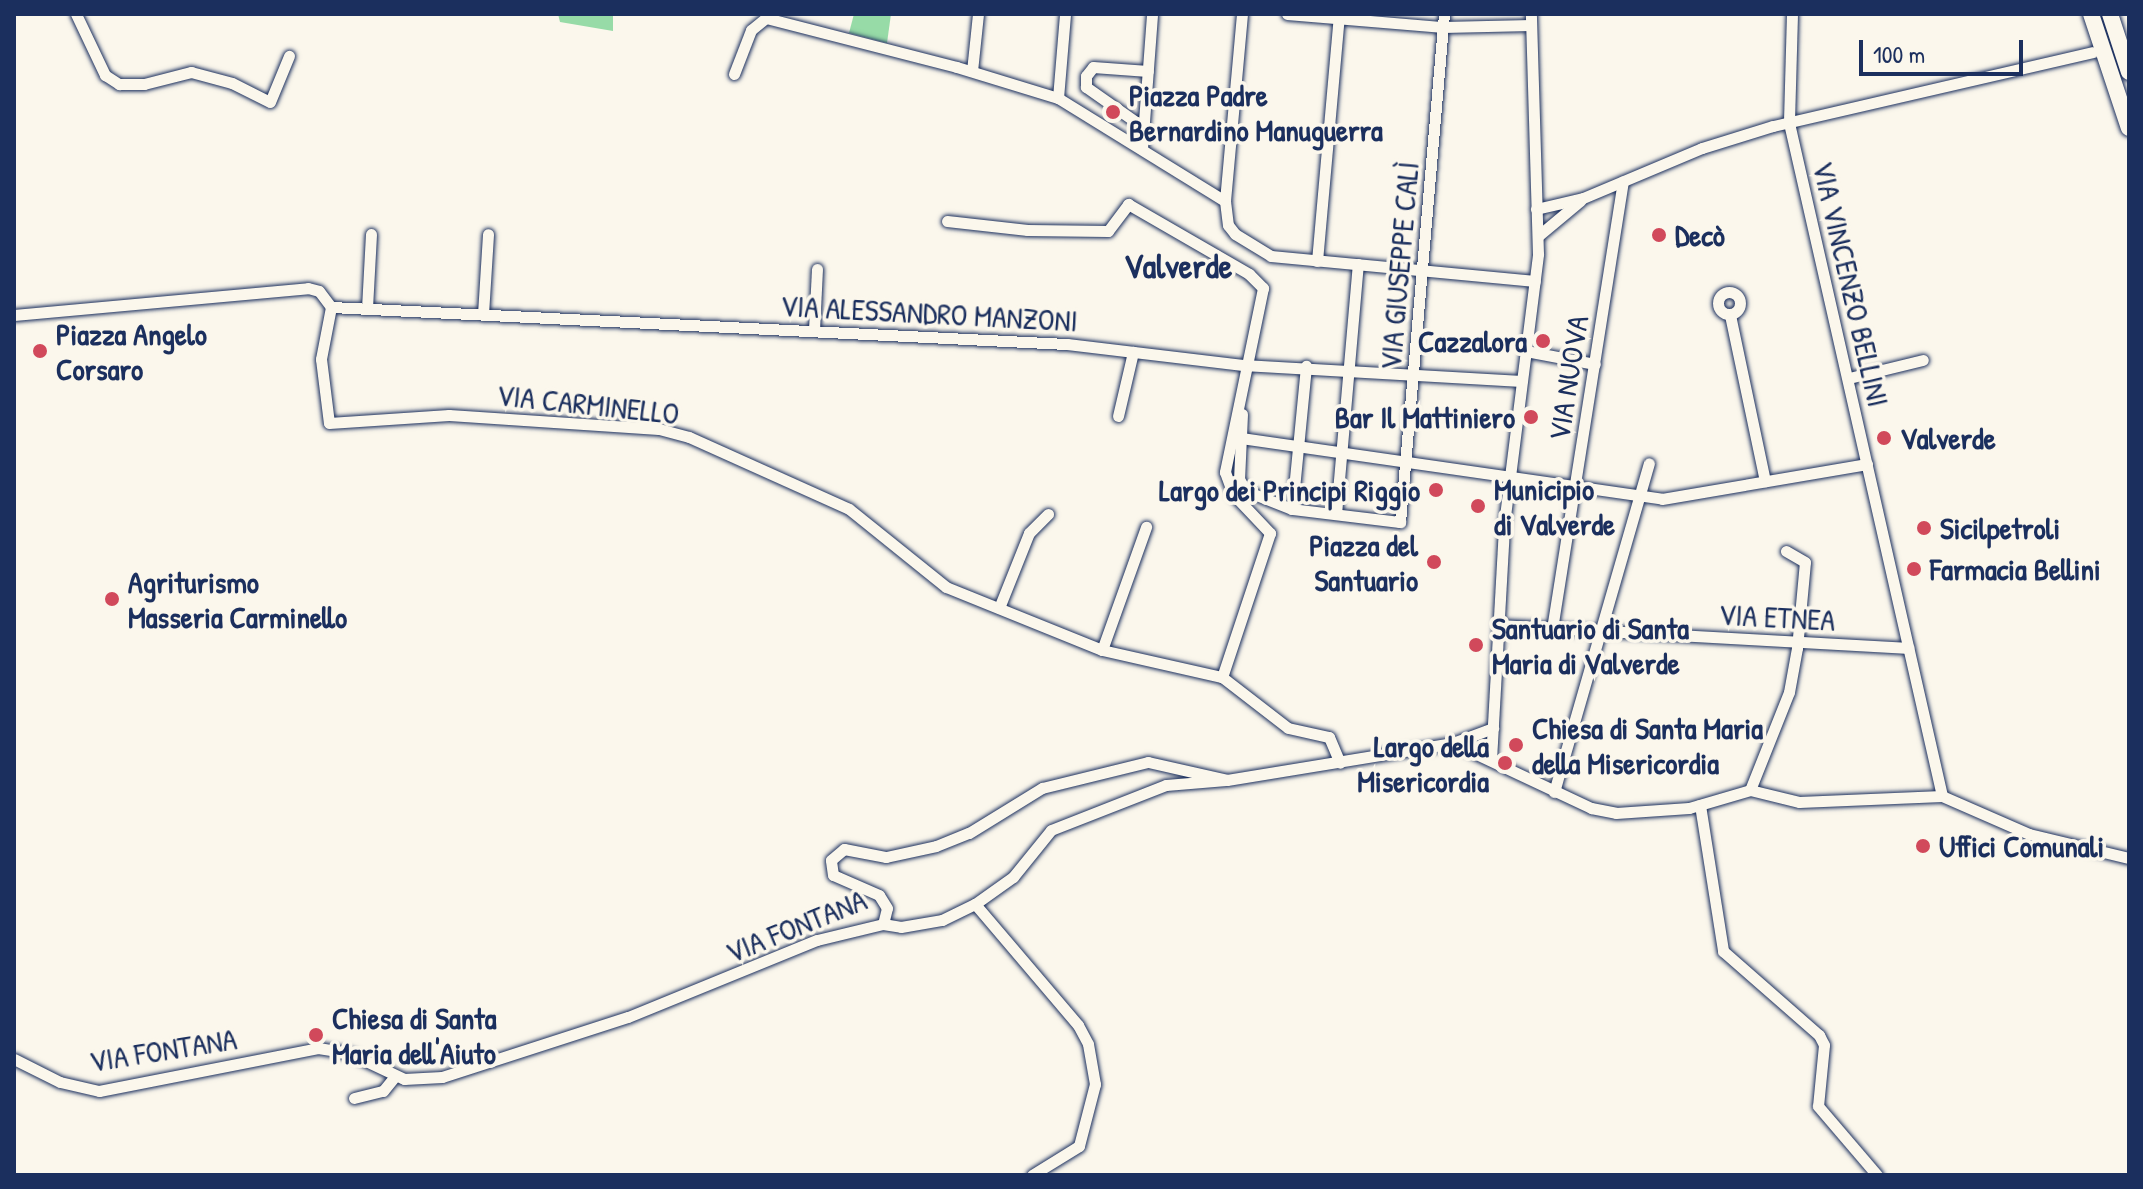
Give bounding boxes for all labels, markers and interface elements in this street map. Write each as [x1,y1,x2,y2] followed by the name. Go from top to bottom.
[1863,24,2027,74] scale bar
[1873,38,1925,70] text: 100 m
[1129,77,1383,148] place label: Piazza Padre Bernardino Manuguerra
[1104,103,1122,121] marker: Piazza Padre Bernardino Manuguerra
[1805,158,1897,410] street label: VIA VINCENZO BELLINI
[1372,160,1426,372] street label: VIA GIUSEPPE CALÌ
[1675,217,1725,253] place label: Decò
[1650,226,1668,244] marker: Decò
[1124,247,1232,287] district label: Valverde
[780,287,1078,339] street label: VIA ALESSANDRO MANZONI
[1540,313,1596,443] street label: VIA NUOVA
[56,316,207,386] place label: Piazza Angelo Corsaro
[1418,323,1527,359] place label: Cazzalora
[1534,332,1552,350] marker: Cazzalora
[31,342,49,360] marker: Piazza Angelo Corsaro
[495,377,681,431] street label: VIA CARMINELLO
[1335,399,1515,435] place label: Bar Il Mattiniero
[1522,408,1540,426] marker: Bar Il Mattiniero
[1900,420,1996,456] place label: Valverde
[1875,429,1893,447] marker: Valverde
[1494,471,1615,542] place label: Municipio di Valverde
[1159,472,1420,508] place label: Largo dei Principi Riggio
[1427,481,1445,499] marker: Largo dei Principi Riggio
[1469,497,1487,515] marker: Municipio di Valverde
[1940,510,2060,546] place label: Sicilpetroli
[1915,519,1933,537] marker: Sicilpetroli
[1309,527,1418,598] place label: Piazza del Santuario
[1930,551,2101,587] place label: Farmacia Bellini
[1425,553,1443,571] marker: Piazza del Santuario
[1905,560,1923,578] marker: Farmacia Bellini
[128,564,347,634] place label: Agriturismo Masseria Carminello
[103,590,121,608] marker: Agriturismo Masseria Carminello
[1718,596,1836,638] street label: VIA ETNEA
[1492,610,1689,680] place label: Santuario di Santa Maria di Valverde
[1467,636,1485,654] marker: Santuario di Santa Maria di Valverde
[1532,710,1763,780] place label: Chiesa di Santa Maria della Misericordia
[1357,728,1489,798] place label: Largo della Misericordia
[1507,736,1525,754] marker: Chiesa di Santa Maria della Misericordia
[1496,754,1514,772] marker: Largo della Misericordia
[1939,828,2104,864] place label: Uffici Comunali
[1914,837,1932,855] marker: Uffici Comunali
[720,881,872,971] street label: VIA FONTANA
[332,1000,496,1070] place label: Chiesa di Santa Maria dell'Aiuto
[87,1021,239,1079] street label: VIA FONTANA
[307,1026,325,1044] marker: Chiesa di Santa Maria dell'Aiuto

